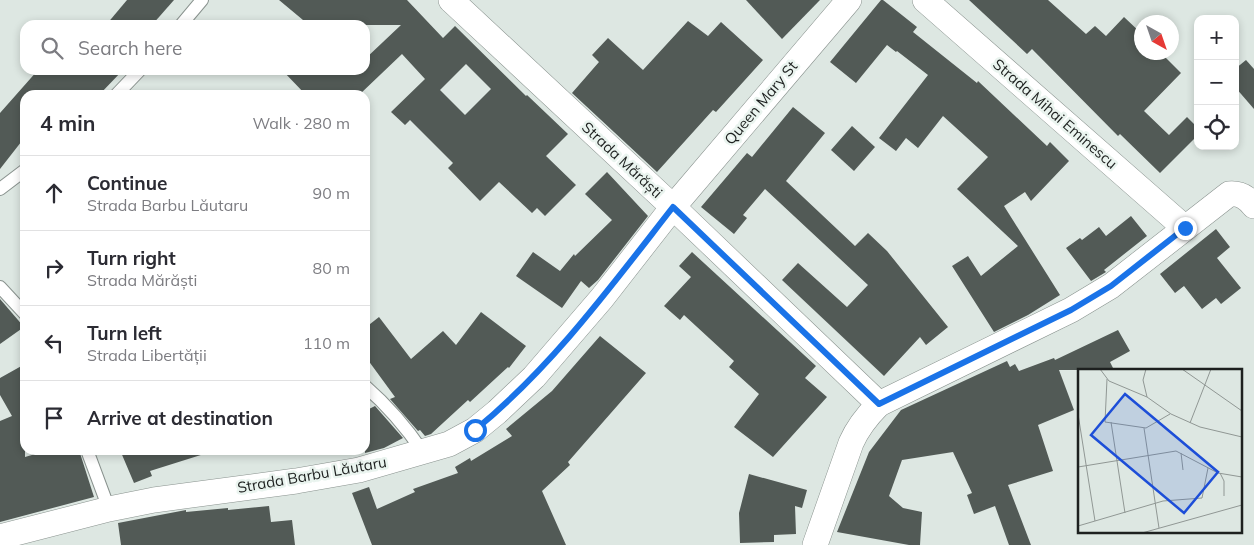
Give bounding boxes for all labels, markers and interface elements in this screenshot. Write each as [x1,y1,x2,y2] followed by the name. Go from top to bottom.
[1134,15,1179,60] north arrow
[1194,15,1239,150] map controls
[1194,15,1239,60] button: +
[20,20,370,75] search box
[38,34,66,62] icon: search
[78,36,182,60] text: Search here
[989,54,1121,173] street label: Strada Mihai Eminescu
[720,57,801,148] street label: Queen Mary St
[1194,60,1239,105] button: −
[1194,105,1239,150] button: locate
[40,110,95,136] text: 4 min
[252,113,350,133] text: Walk · 280 m
[578,117,667,202] street label: Strada Mărăști
[87,171,167,195] text: Continue
[40,179,68,207] icon: ahead
[313,183,350,203] text: 90 m
[87,195,248,215] text: Strada Barbu Lăutaru
[1174,217,1197,240] route end
[87,246,176,270] text: Turn right
[40,254,68,282] icon: right
[313,258,350,278] text: 80 m
[87,270,197,290] text: Strada Mărăști
[87,321,162,345] text: Turn left
[40,329,68,357] icon: left
[303,333,350,353] text: 110 m
[87,345,207,365] text: Strada Libertății
[1078,369,1242,532] inset map
[40,404,68,432] icon: arrive
[87,406,273,430] text: Arrive at destination
[464,419,487,442] route start
[236,452,388,497] street label: Strada Barbu Lăutaru

